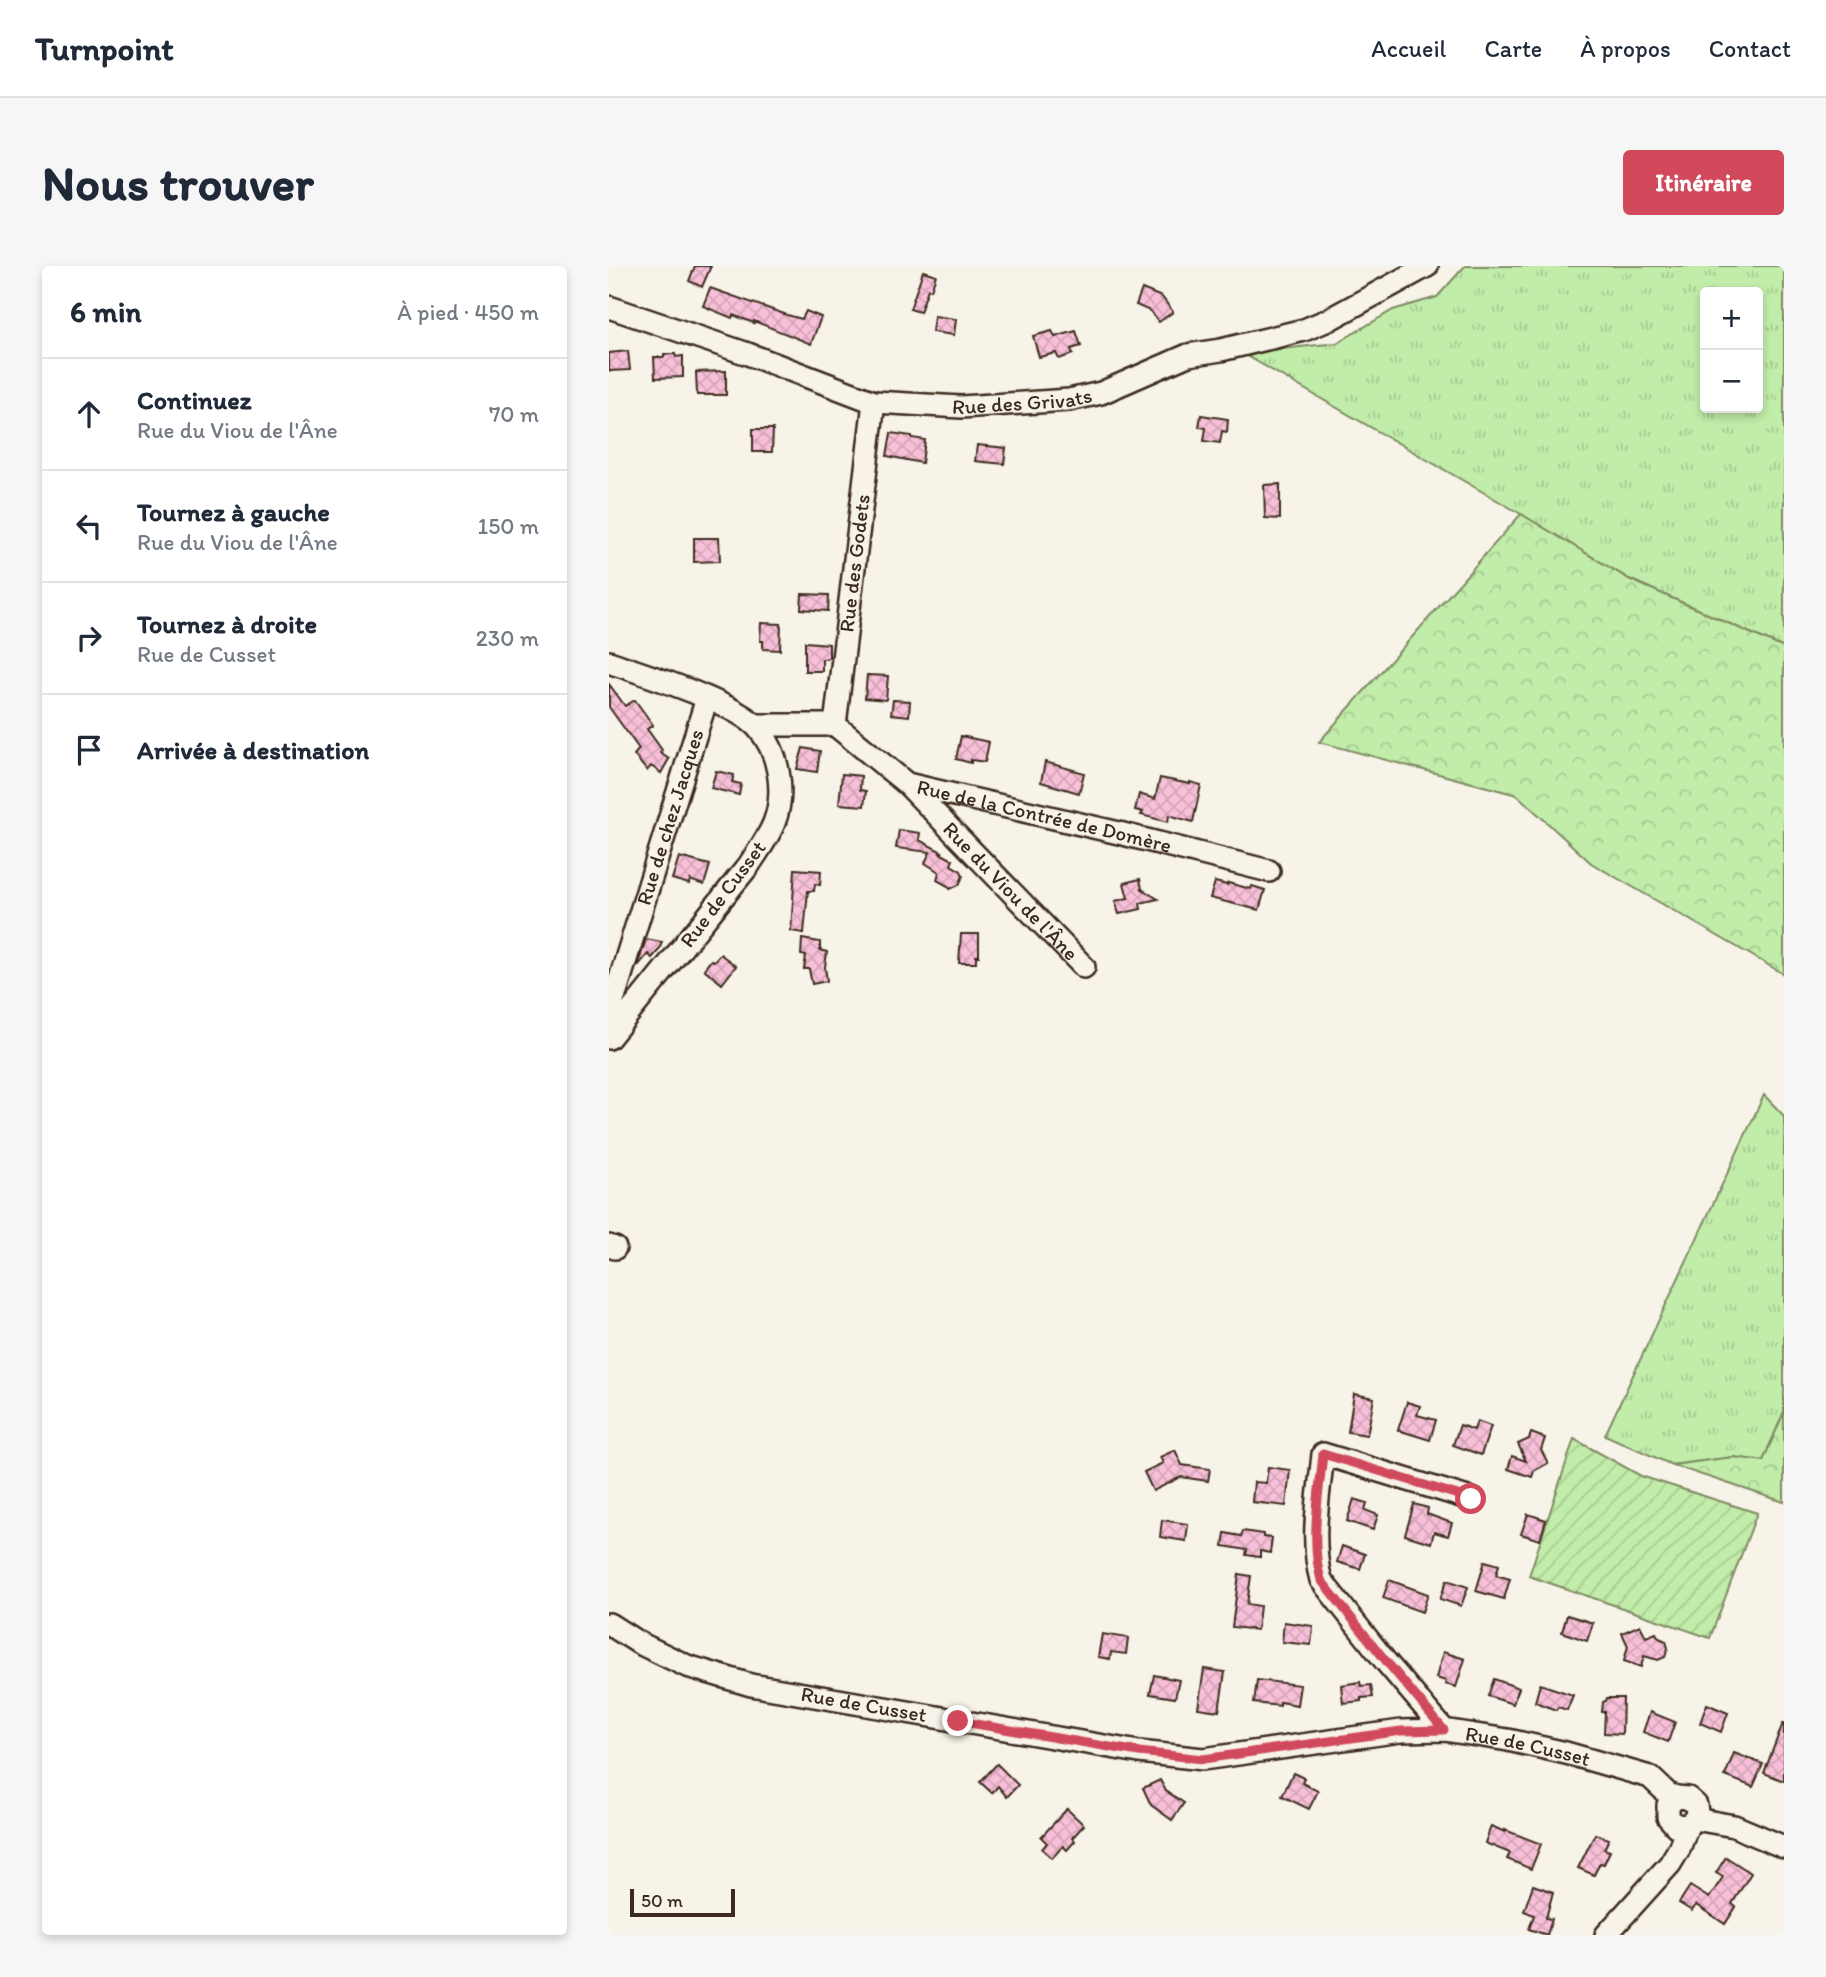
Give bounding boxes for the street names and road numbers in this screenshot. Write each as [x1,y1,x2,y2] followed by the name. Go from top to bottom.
[951,382,1094,419] street label: Rue des Grivats
[833,493,875,634] street label: Rue des Godets
[631,726,709,908] street label: Rue de chez Jacques
[915,774,1174,858] street label: Rue de la Contrée de Domère
[938,816,1084,965] street label: Rue du Viou de l'Âne
[674,835,771,952] street label: Rue de Cusset
[799,1681,929,1727] street label: Rue de Cusset
[1464,1721,1593,1771] street label: Rue de Cusset

